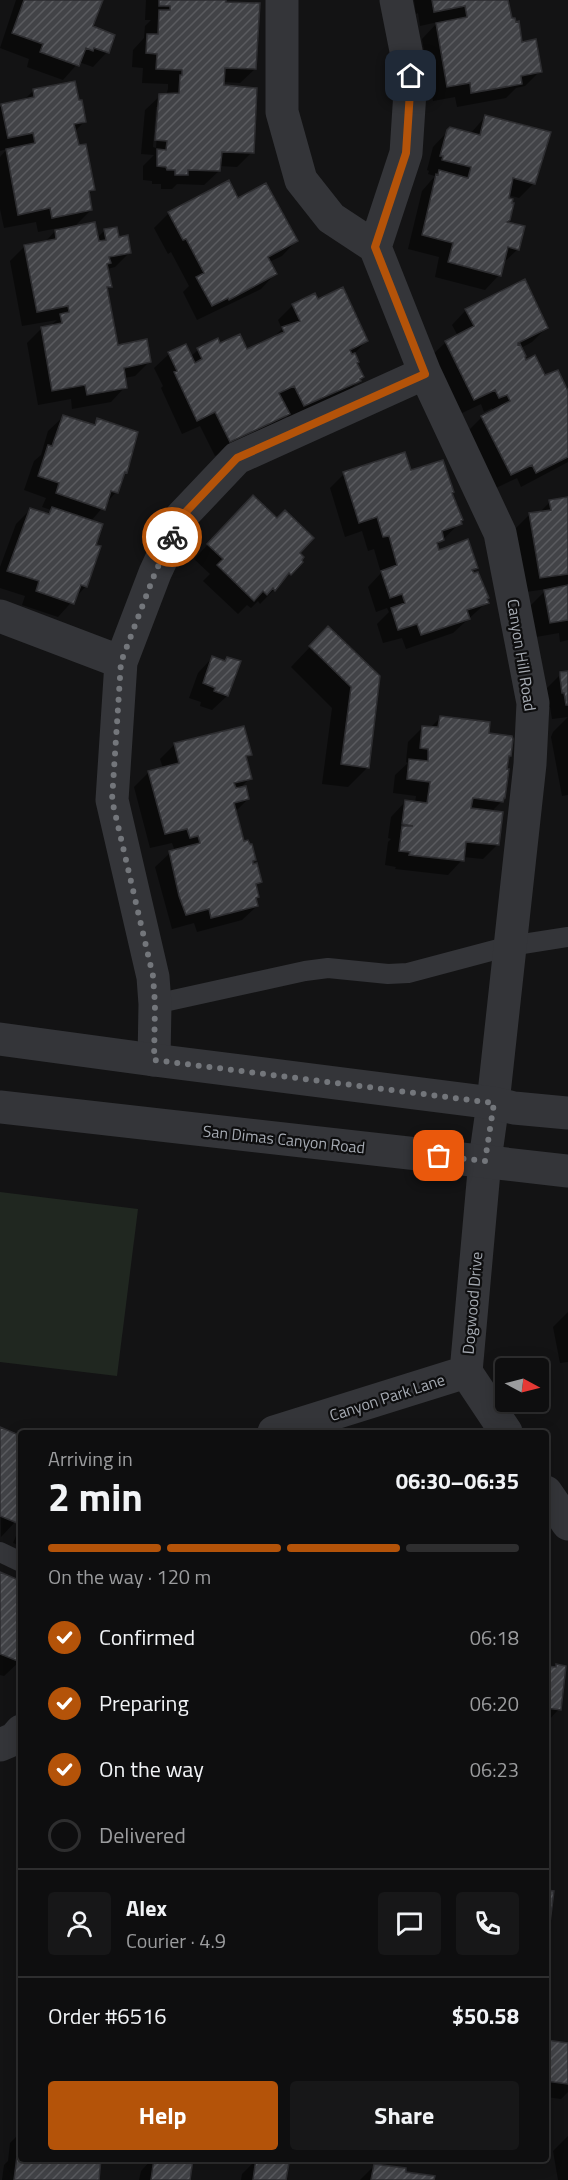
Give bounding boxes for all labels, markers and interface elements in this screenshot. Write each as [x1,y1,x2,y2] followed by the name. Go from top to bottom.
[385,50,436,101] pin
[394,59,427,92] icon: home
[142,507,202,567] courier
[156,521,189,554] icon: bike
[501,597,543,713] street label: Canyon Hill Road
[202,1119,366,1159] street label: San Dimas Canyon Road
[413,1130,464,1181] pin
[422,1139,455,1172] icon: bag
[456,1251,488,1355] street label: Dogwood Drive
[495,1358,549,1412] north arrow
[495,1358,549,1412] map controls
[326,1367,448,1427] street label: Canyon Park Lane
[48,1443,133,1474] text: Arriving in
[396,1464,519,1498] text: 06:30–06:35
[48,1467,143,1526] text: 2 min
[48,1561,211,1592] text: On the way · 120 m
[99,1620,195,1654] text: Confirmed
[48,1621,81,1654] icon: check
[470,1622,519,1653] text: 06:18
[99,1686,189,1720] text: Preparing
[48,1687,81,1720] icon: check
[470,1688,519,1719] text: 06:20
[99,1752,204,1786] text: On the way
[48,1753,81,1786] icon: check
[470,1754,519,1785] text: 06:23
[99,1818,186,1852] text: Delivered
[126,1891,167,1925] text: Alex
[48,1892,111,1955] button: person
[378,1892,441,1955] button: chat
[456,1892,519,1955] button: phone
[126,1925,226,1956] text: Courier · 4.9
[48,1999,167,2033] text: Order #6516
[452,1999,519,2033] text: $50.58
[48,2081,278,2150] button: Help
[290,2081,519,2150] button: Share

